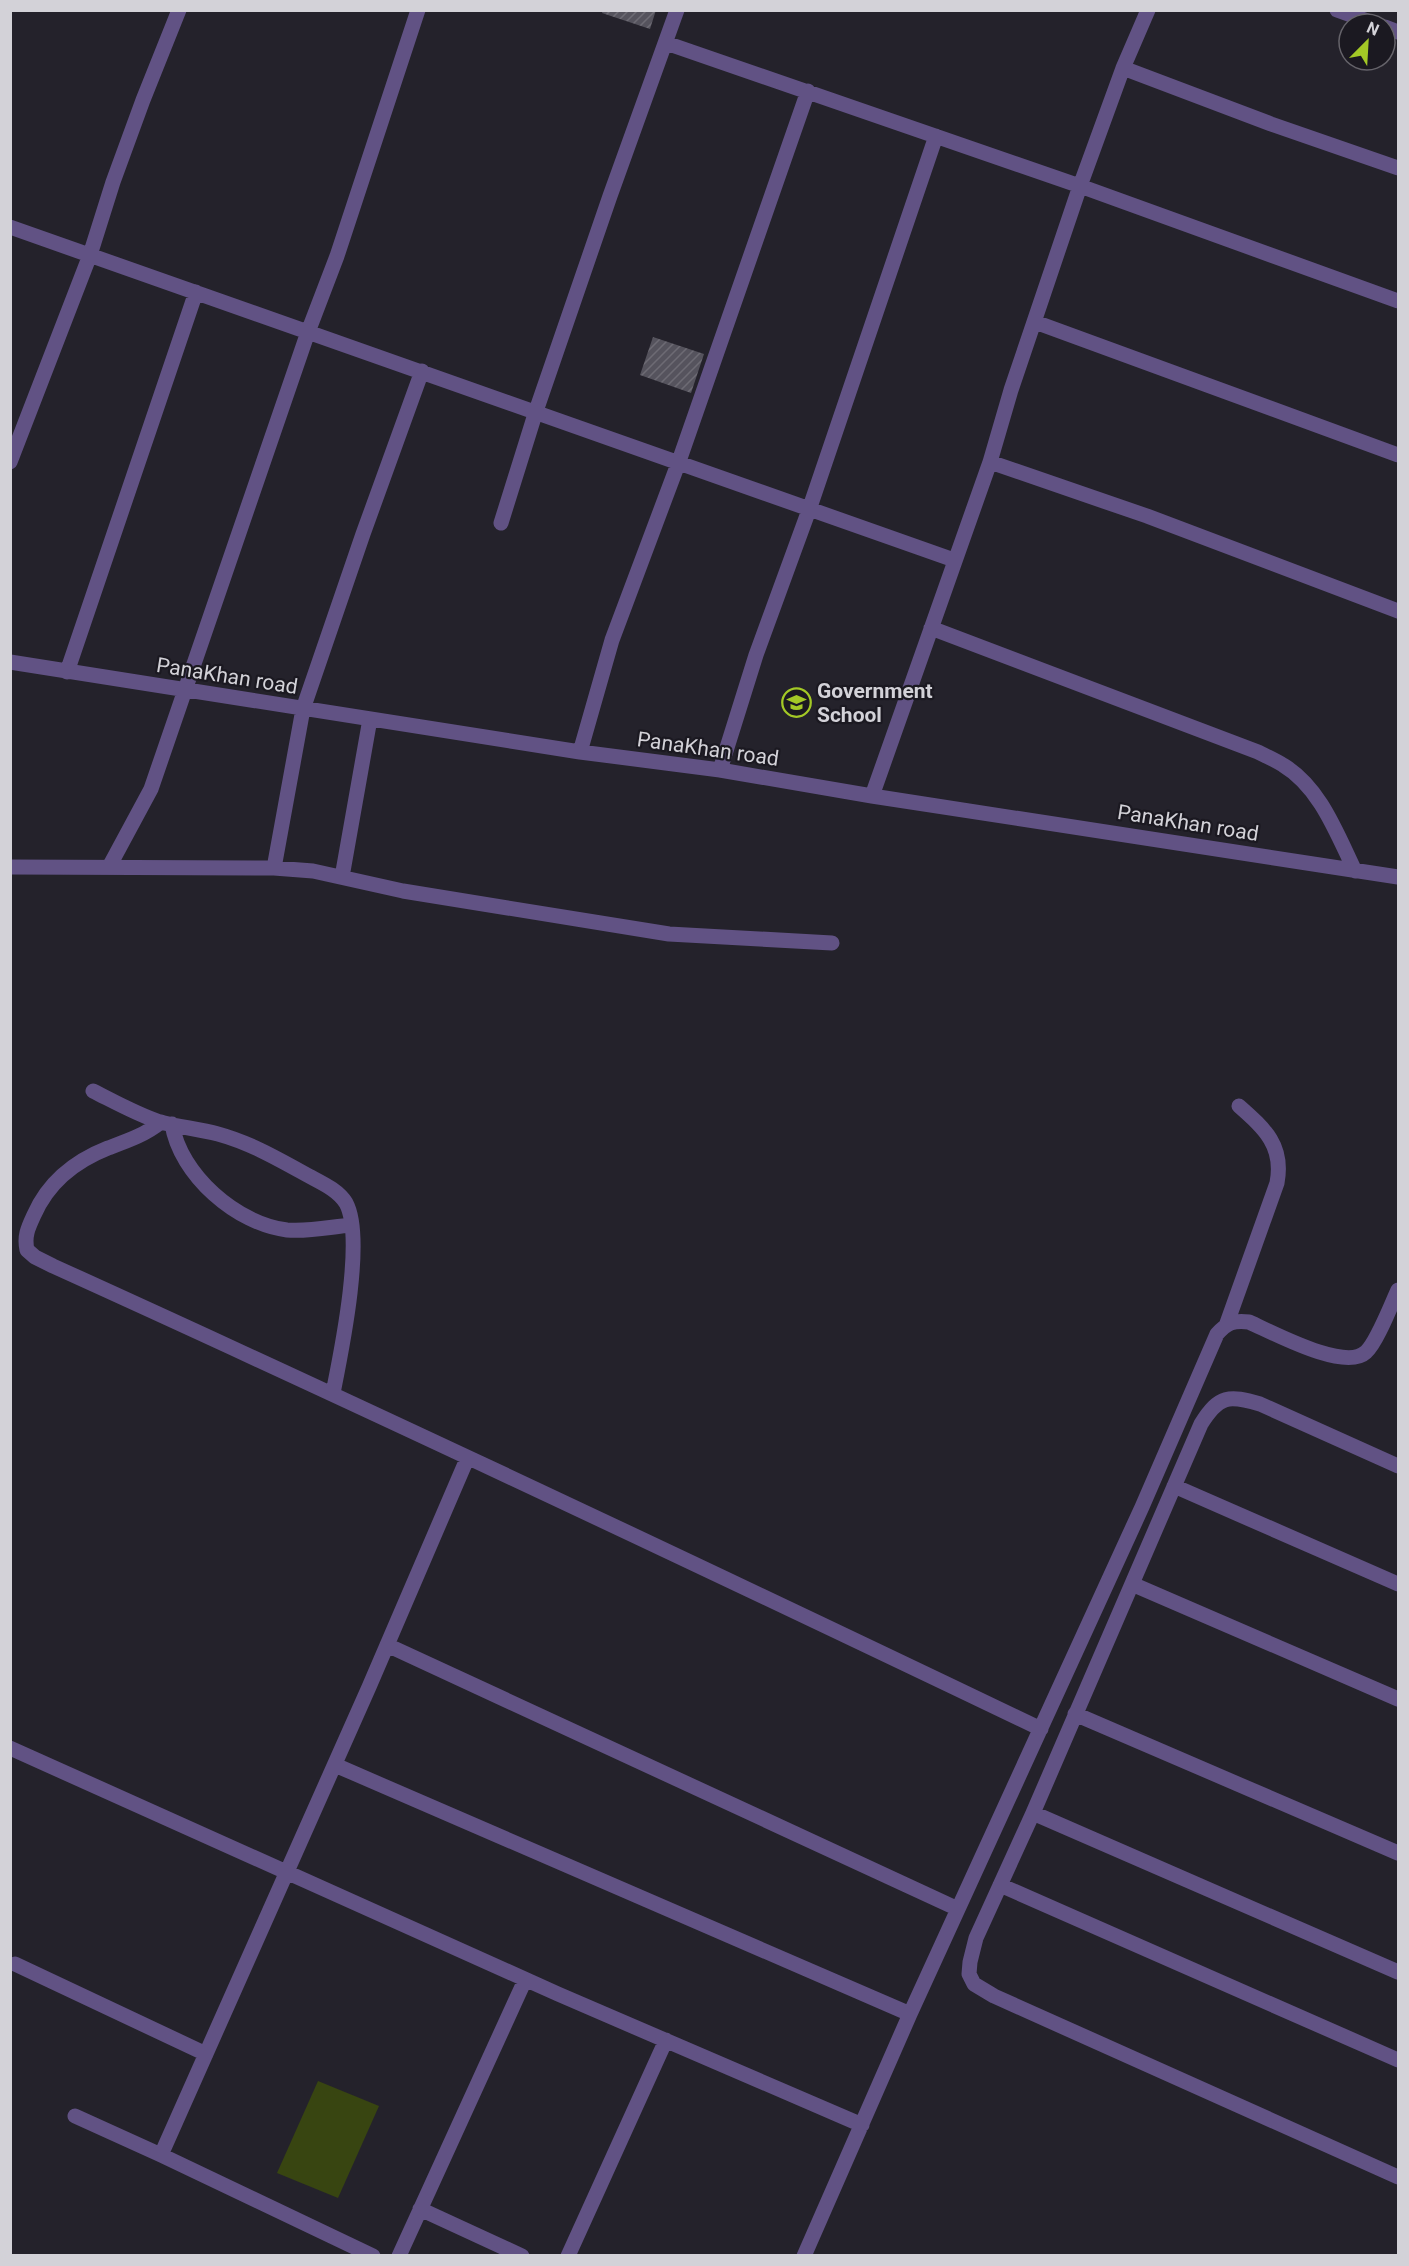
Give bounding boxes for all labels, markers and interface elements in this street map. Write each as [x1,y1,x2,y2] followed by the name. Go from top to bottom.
[1337,12,1397,72] north arrow
[1364,18,1382,40] text: N
[155,653,299,699] street label: PanaKhan road
[817,679,933,727] place label: Government School
[780,687,812,719] school or university icon: Government School
[636,727,780,771] street label: PanaKhan road
[1116,800,1260,846] street label: PanaKhan road

